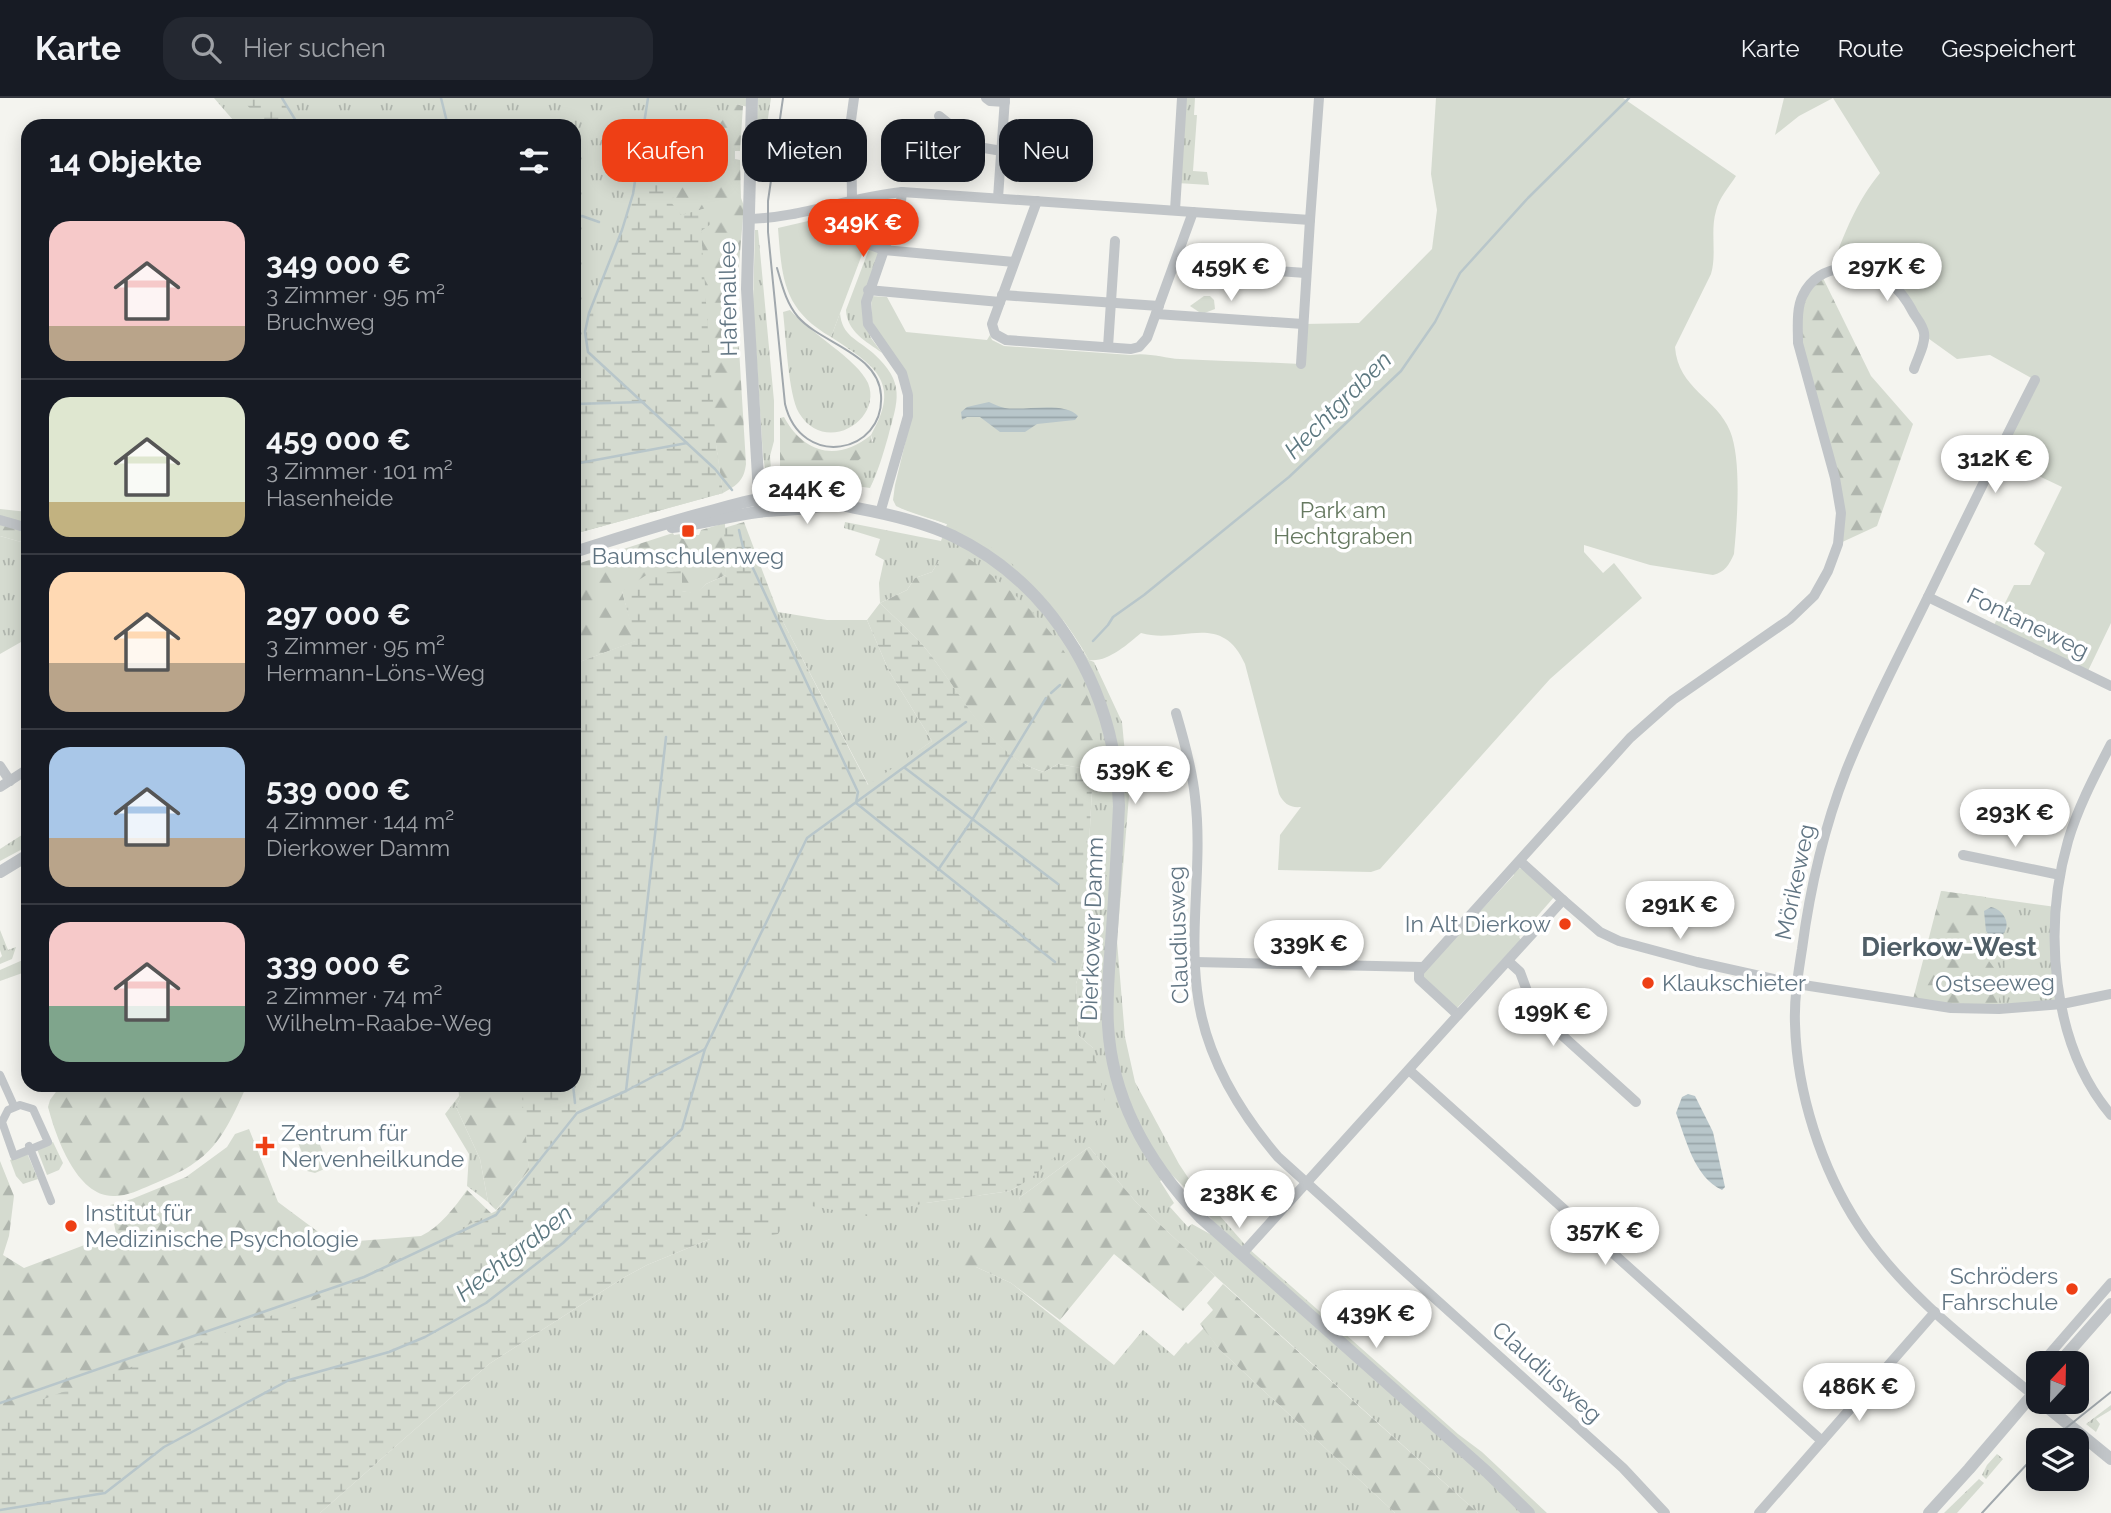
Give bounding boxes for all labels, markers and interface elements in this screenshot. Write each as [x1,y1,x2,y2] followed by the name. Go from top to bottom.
[163,17,653,80] search box
[35,29,121,68] text: Karte
[187,29,225,67] icon: search
[243,33,386,63] text: Hier suchen
[1741,34,1800,63] text: Karte
[1838,34,1903,63] text: Route
[1941,34,2076,63] text: Gespeichert
[602,119,728,182] chip: Kaufen
[742,119,867,182] chip: Mieten
[881,119,985,182] chip: Filter
[999,119,1093,182] chip: Neu
[515,142,553,180] icon: filters
[49,144,202,179] text: 14 Objekte
[806,200,920,259] pin: 349K €
[824,208,902,235] text: 349K €
[713,241,742,357] street label: Hafenallee
[1174,244,1288,303] pin: 459K €
[1830,244,1944,303] pin: 297K €
[266,246,411,281] text: 349 000 €
[105,249,189,333] icon: home
[1192,252,1270,279] text: 459K €
[1848,252,1926,279] text: 297K €
[266,281,445,308] text: 3 Zimmer · 95 m²
[266,308,375,335] text: Bruchweg
[1278,345,1397,464] water label: Hechtgraben
[266,422,411,457] text: 459 000 €
[105,425,189,509] icon: home
[1938,436,2052,495] pin: 312K €
[1957,444,2033,471] text: 312K €
[266,457,453,484] text: 3 Zimmer · 101 m²
[750,466,864,526] pin: 244K €
[768,475,846,502] text: 244K €
[266,484,393,511] text: Hasenheide
[1273,496,1413,549] park label: Park am Hechtgraben
[680,523,696,539] marker: Baumschulenweg
[592,542,784,569] place label: Baumschulenweg
[1963,581,2094,664] street label: Fontaneweg
[266,597,411,632] text: 297 000 €
[105,600,189,684] icon: home
[266,632,445,659] text: 3 Zimmer · 95 m²
[266,659,485,686] text: Hermann-Löns-Weg
[1078,746,1192,806] pin: 539K €
[1096,755,1174,782] text: 539K €
[266,772,411,807] text: 539 000 €
[105,775,189,859] icon: home
[1958,790,2072,849] pin: 293K €
[1976,798,2054,825] text: 293K €
[266,807,454,834] text: 4 Zimmer · 144 m²
[1769,822,1820,942] street label: Mörikeweg
[266,834,450,861] text: Dierkower Damm
[1075,836,1108,1022] street label: Dierkower Damm
[1162,866,1193,1004] street label: Claudiusweg
[1623,882,1737,941] pin: 291K €
[1642,890,1718,917] text: 291K €
[1405,910,1551,937] place label: In Alt Dierkow
[1557,916,1573,932] marker: In Alt Dierkow
[1252,920,1366,980] pin: 339K €
[1270,929,1348,956] text: 339K €
[1861,932,2037,962] district label: Dierkow-West
[266,947,411,982] text: 339 000 €
[105,950,189,1034] icon: home
[1935,968,2055,997] street label: Ostseeweg
[1662,969,1806,996] place label: Klaukschieter
[1640,975,1656,991] marker: Klaukschieter
[266,982,442,1009] text: 2 Zimmer · 74 m²
[1496,988,1610,1048] pin: 199K €
[1514,997,1592,1024] text: 199K €
[266,1009,492,1036] text: Wilhelm-Raabe-Weg
[281,1119,464,1172] place label: Zentrum für Nervenheilkunde
[255,1136,275,1156] marker: Zentrum für Nervenheilkunde
[1182,1170,1296,1230] pin: 238K €
[1200,1179,1278,1206] text: 238K €
[450,1198,578,1307] water label: Hechtgraben
[85,1199,359,1252] place label: Institut für Medizinische Psychologie
[1548,1208,1662,1267] pin: 357K €
[1566,1216,1644,1243] text: 357K €
[63,1218,79,1234] marker: Institut für Medizinische Psychologie
[1941,1262,2058,1315] place label: Schröders Fahrschule
[2064,1281,2080,1297] marker: Schröders Fahrschule
[1319,1290,1433,1350] pin: 439K €
[1337,1299,1415,1326] text: 439K €
[1487,1315,1608,1428] street label: Claudiusweg
[2026,1351,2090,1414] north arrow
[2026,1351,2089,1491] map controls
[1802,1364,1916,1423] pin: 486K €
[1819,1372,1899,1399] text: 486K €
[2026,1428,2089,1491] button: layers

